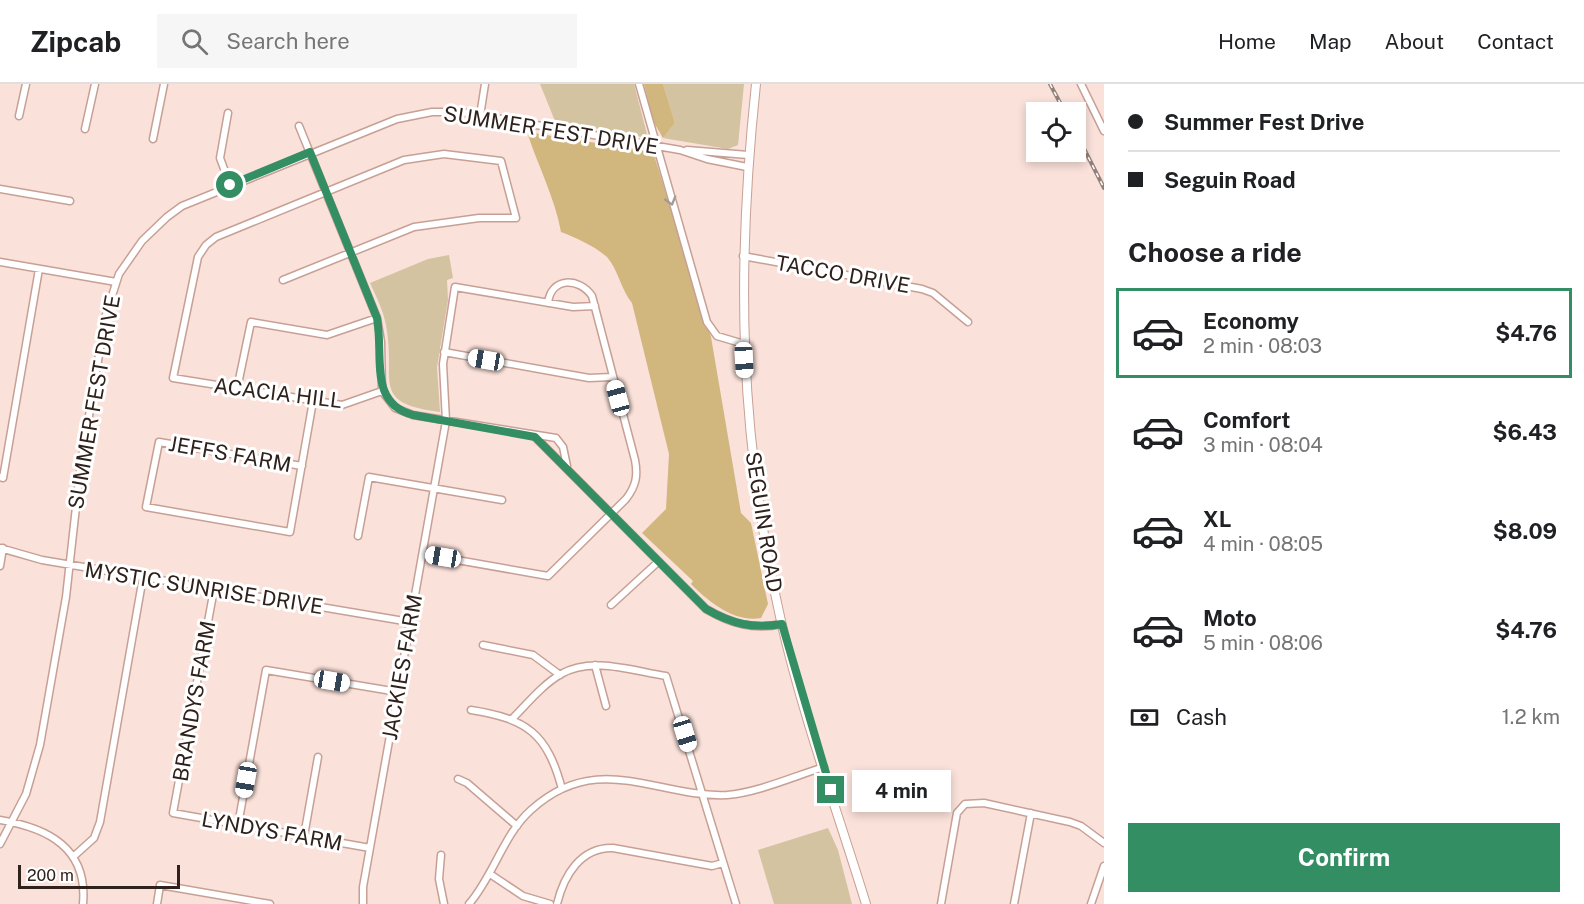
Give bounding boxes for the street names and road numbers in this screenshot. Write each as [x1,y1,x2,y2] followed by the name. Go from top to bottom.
[442,101,660,159] street label: SUMMER FEST DRIVE
[774,250,912,298] street label: TACCO DRIVE
[63,293,125,511] street label: SUMMER FEST DRIVE
[212,373,344,413] street label: ACACIA HILL
[167,431,293,477] street label: JEFFS FARM
[741,450,787,594] street label: SEGUIN ROAD
[83,557,325,619] street label: MYSTIC SUNRISE DRIVE
[377,592,427,742] street label: JACKIES FARM
[168,619,220,783] street label: BRANDYS FARM
[200,806,344,856] street label: LYNDYS FARM

